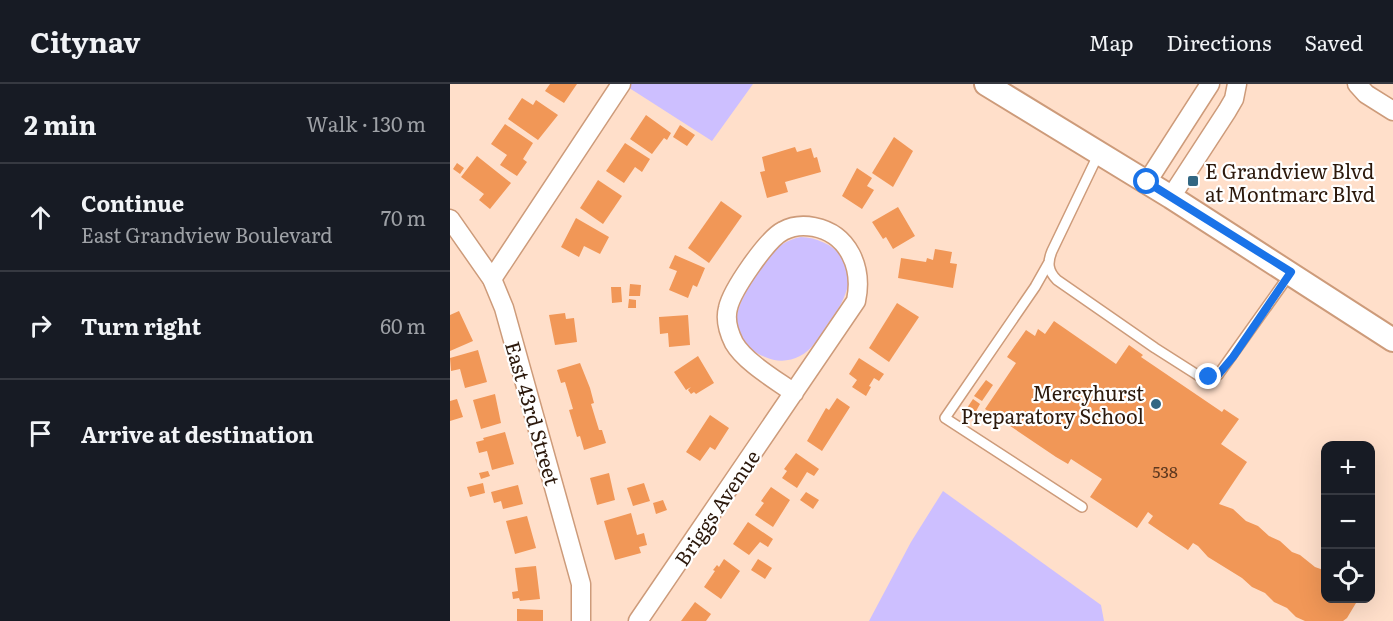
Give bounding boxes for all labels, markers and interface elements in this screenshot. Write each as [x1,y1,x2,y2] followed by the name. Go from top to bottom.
[30,20,140,62] text: Citynav
[1089,26,1134,57] text: Map
[1167,26,1272,57] text: Directions
[1305,26,1363,57] text: Saved
[24,104,97,143] text: 2 min
[306,108,426,138] text: Walk · 130 m
[1205,155,1375,208] place label: E Grandview Blvd at Montmarc Blvd
[1133,168,1159,194] route start
[1186,174,1200,188] marker: E Grandview Blvd at Montmarc Blvd
[81,186,184,219] text: Continue
[24,201,57,234] icon: ahead
[381,202,426,232] text: 70 m
[81,219,333,249] text: East Grandview Boulevard
[24,309,57,342] icon: right
[81,309,201,342] text: Turn right
[380,310,426,340] text: 60 m
[499,337,569,489] street label: East 43rd Street
[1195,363,1221,389] route end
[961,377,1144,430] place label: Mercyhurst Preparatory School
[1149,397,1163,411] marker: Mercyhurst Preparatory School
[24,417,57,450] icon: arrive
[81,417,314,450] text: Arrive at destination
[1321,441,1375,603] map controls
[1321,441,1375,495] button: +
[666,443,766,571] street label: Briggs Avenue
[1152,459,1178,483] house number: 538
[1321,495,1375,549] button: −
[1321,549,1375,603] button: locate

